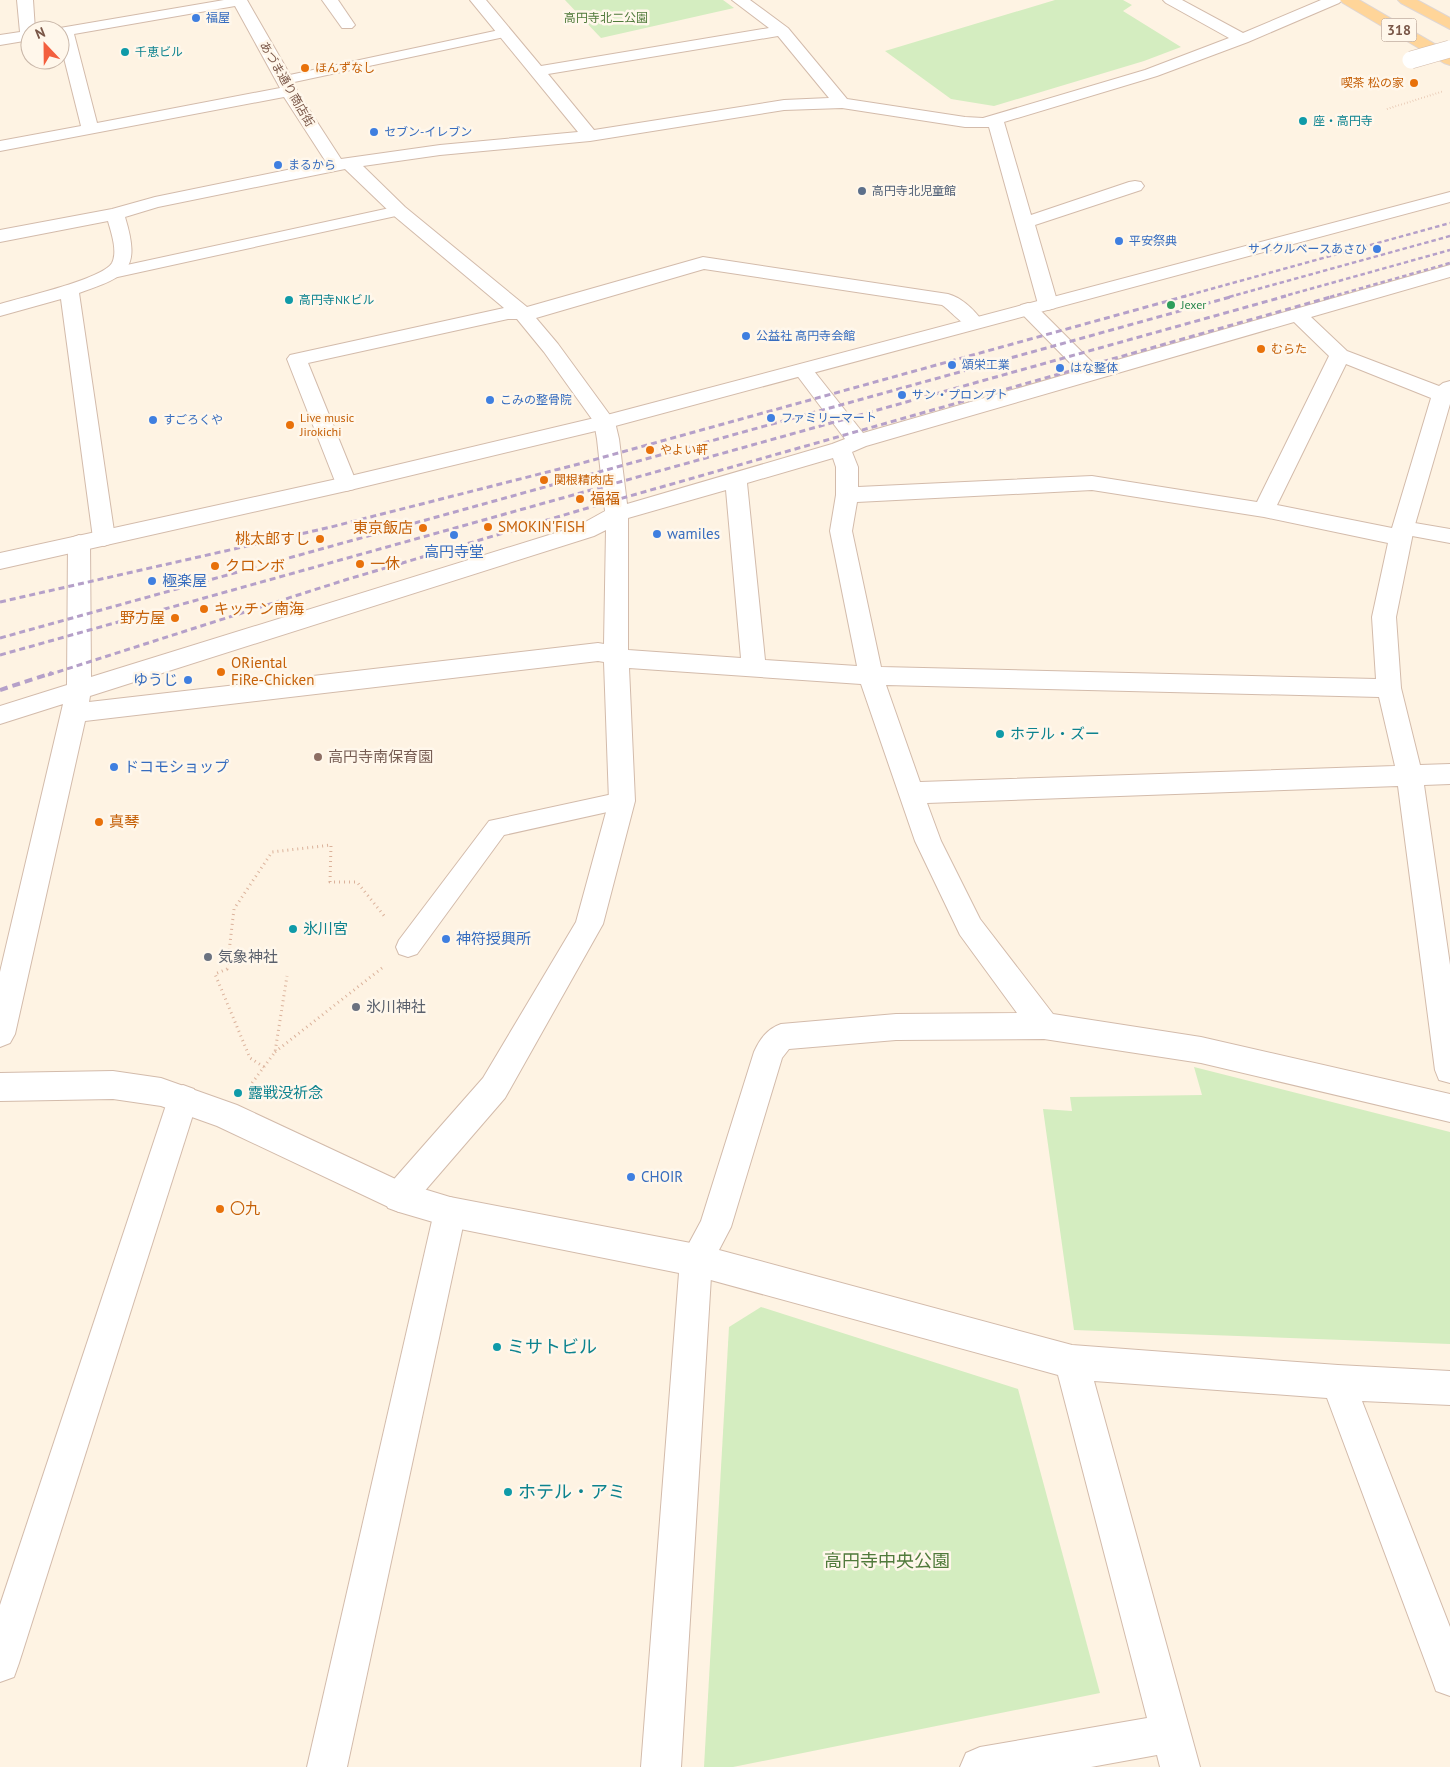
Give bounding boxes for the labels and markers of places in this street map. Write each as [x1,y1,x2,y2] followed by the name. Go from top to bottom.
[206,10,230,25] place label: 福屋
[190,12,202,24] marker: 福屋
[135,44,183,59] place label: 千恵ビル
[119,46,131,58] marker: 千恵ビル
[315,60,375,75] place label: ほんずなし
[299,62,311,74] marker: ほんずなし
[1341,75,1404,90] place label: 喫茶 松の家
[1408,77,1420,89] marker: 喫茶 松の家
[1313,113,1373,128] place label: 座・高円寺
[1297,115,1309,127] marker: 座・高円寺
[384,124,472,139] place label: セブン-イレブン
[368,126,380,138] marker: セブン-イレブン
[288,157,336,172] place label: まるから
[272,159,284,171] marker: まるから
[872,183,956,198] place label: 高円寺北児童館
[856,185,868,197] marker: 高円寺北児童館
[1129,233,1177,248] place label: 平安祭典
[1113,235,1125,247] marker: 平安祭典
[1248,241,1367,256] place label: サイクルベースあさひ
[1371,243,1383,255] marker: サイクルベースあさひ
[299,292,374,307] place label: 高円寺NKビル
[283,294,295,306] marker: 高円寺NKビル
[1180,297,1206,312] place label: Jexer
[1165,299,1177,311] marker: Jexer
[756,328,855,343] place label: 公益社 高円寺会館
[740,330,752,342] marker: 公益社 高円寺会館
[1271,341,1307,356] place label: むらた
[1255,343,1267,355] marker: むらた
[962,357,1010,372] place label: 頌栄工業
[946,359,958,371] marker: 頌栄工業
[1070,360,1118,375] place label: はな整体
[1054,362,1066,374] marker: はな整体
[912,387,1008,402] place label: サン・プロンプト
[896,389,908,401] marker: サン・プロンプト
[500,392,572,407] place label: こみの整骨院
[484,394,496,406] marker: こみの整骨院
[299,410,355,439] place label: Live music Jirokichi
[781,410,877,425] place label: ファミリーマート
[163,412,223,427] place label: すごろくや
[765,412,777,424] marker: ファミリーマート
[147,414,159,426] marker: すごろくや
[284,419,296,431] marker: Live music Jirokichi
[660,442,708,457] place label: やよい軒
[644,444,656,456] marker: やよい軒
[554,472,614,487] place label: 関根精肉店
[538,474,550,486] marker: 関根精肉店
[590,489,620,508] place label: 福福
[574,493,586,505] marker: 福福
[498,517,585,536] place label: SMOKIN'FISH
[353,518,413,537] place label: 東京飯店
[482,521,494,533] marker: SMOKIN'FISH
[417,522,429,534] marker: 東京飯店
[667,524,720,543] place label: wamiles
[651,528,663,540] marker: wamiles
[235,529,310,548] place label: 桃太郎すし
[448,529,460,541] marker: 高円寺堂
[314,533,326,545] marker: 桃太郎すし
[424,542,484,561] place label: 高円寺堂
[370,554,400,573] place label: 一休
[225,556,285,575] place label: クロンボ
[354,558,366,570] marker: 一休
[209,560,221,572] marker: クロンボ
[162,571,207,590] place label: 極楽屋
[146,575,158,587] marker: 極楽屋
[214,599,304,618] place label: キッチン南海
[198,603,210,615] marker: キッチン南海
[120,608,165,627] place label: 野方屋
[169,612,181,624] marker: 野方屋
[231,653,314,689] place label: ORiental FiRe-Chicken
[215,666,227,678] marker: ORiental FiRe-Chicken
[133,670,178,689] place label: ゆうじ
[182,674,194,686] marker: ゆうじ
[1010,724,1100,743] place label: ホテル・ズー
[994,728,1006,740] marker: ホテル・ズー
[328,747,433,766] place label: 高円寺南保育園
[312,751,324,763] marker: 高円寺南保育園
[124,757,229,776] place label: ドコモショップ
[108,761,120,773] marker: ドコモショップ
[109,812,140,831] place label: 真琴
[93,816,105,828] marker: 真琴
[303,919,348,938] place label: 氷川宮
[287,923,299,935] marker: 氷川宮
[456,929,531,948] place label: 神符授興所
[440,933,452,945] marker: 神符授興所
[218,947,278,966] place label: 気象神社
[202,951,214,963] marker: 気象神社
[366,997,426,1016] place label: 氷川神社
[350,1001,362,1013] marker: 氷川神社
[248,1083,323,1102] place label: 露戦没祈念
[232,1087,244,1099] marker: 露戦没祈念
[641,1167,683,1186] place label: CHOIR
[625,1171,637,1183] marker: CHOIR
[230,1199,260,1218] place label: 〇九
[214,1203,226,1215] marker: 〇九
[507,1335,597,1358] place label: ミサトビル
[491,1341,503,1353] marker: ミサトビル
[518,1480,626,1503] place label: ホテル・アミ
[502,1486,514,1498] marker: ホテル・アミ

